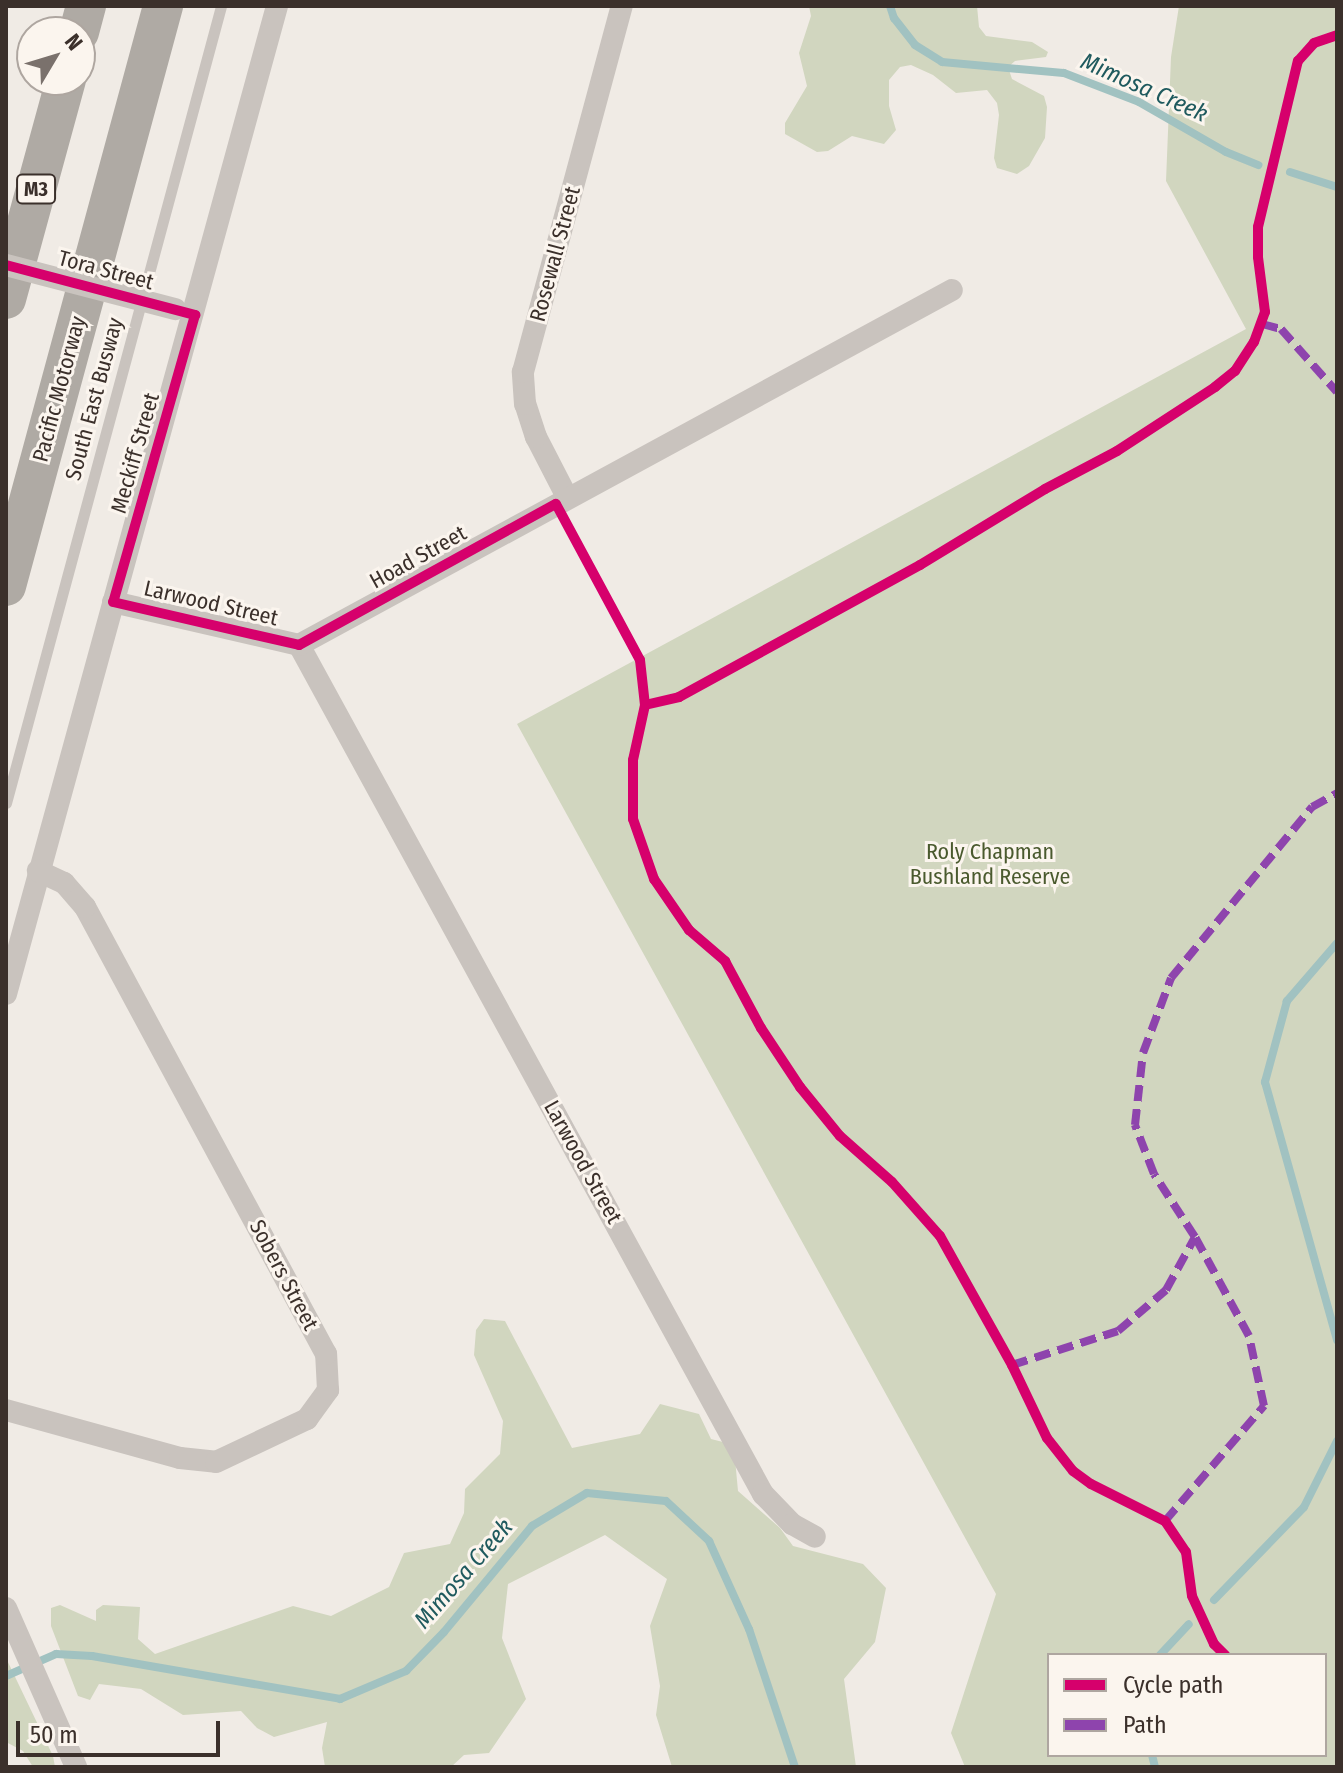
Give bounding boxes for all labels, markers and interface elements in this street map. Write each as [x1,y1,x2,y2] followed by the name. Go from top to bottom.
[16,16,96,96] north arrow
[59,29,88,56] text: N
[1076,47,1212,129] water label: Mimosa Creek
[16,173,56,205] road number: M3
[524,183,586,325] street label: Rosewall Street
[55,245,157,295] street label: Tora Street
[27,313,91,465] street label: Pacific Motorway
[60,315,128,483] street label: South East Busway
[105,390,165,516] street label: Meckiff Street
[365,520,471,594] street label: Hoad Street
[141,575,281,631] street label: Larwood Street
[910,838,1070,890] park label: Roly Chapman Bushland Reserve
[538,1096,628,1228] street label: Larwood Street
[244,1215,324,1335] street label: Sobers Street
[409,1513,519,1635] water label: Mimosa Creek
[1047,1653,1327,1757] legend
[1123,1671,1223,1699] text: Cycle path
[20,1705,224,1755] scale bar
[1123,1711,1167,1739] text: Path
[30,1721,78,1749] text: 50 m

